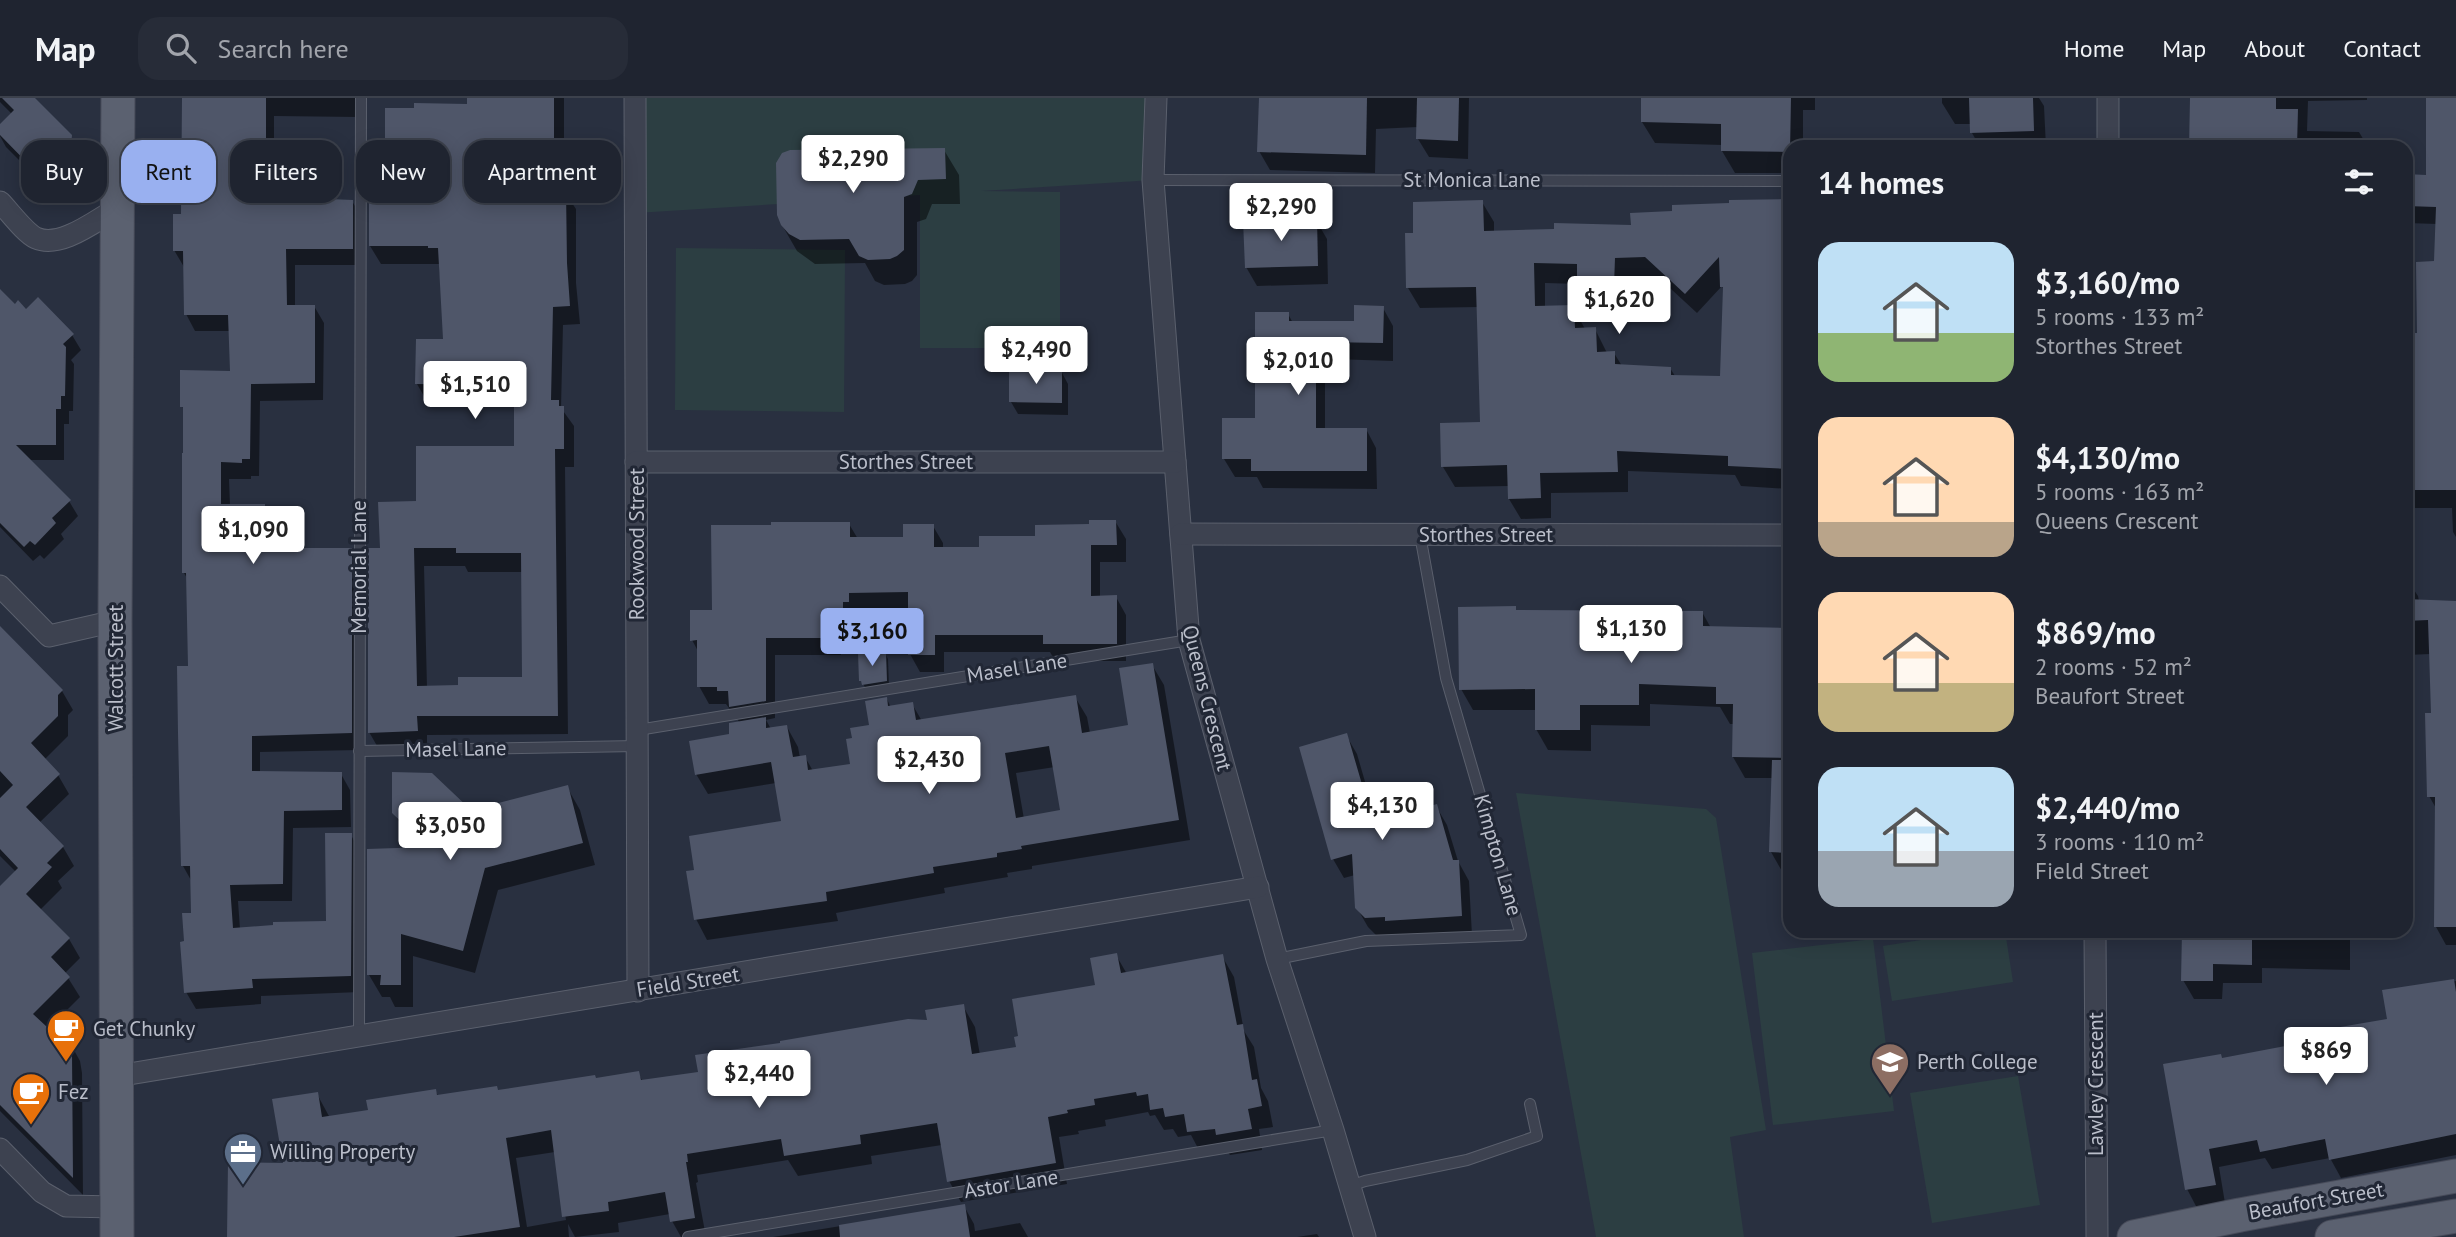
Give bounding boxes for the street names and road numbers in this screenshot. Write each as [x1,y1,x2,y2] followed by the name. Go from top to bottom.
[1403,166,1541,193] street label: St Monica Lane
[839,448,973,475] street label: Storthes Street
[623,468,650,620] street label: Rookwood Street
[345,500,372,634] street label: Memorial Lane
[1419,521,1553,548] street label: Storthes Street
[102,605,129,731] street label: Walcott Street
[1176,622,1239,774] street label: Queens Crescent
[965,646,1069,689] street label: Masel Lane
[405,734,507,763] street label: Masel Lane
[1468,791,1529,919] street label: Kimpton Lane
[635,960,741,1003] street label: Field Street
[2082,1012,2109,1156] street label: Lawley Crescent
[962,1163,1060,1204] street label: Astor Lane
[2246,1175,2385,1226] street label: Beaufort Street

